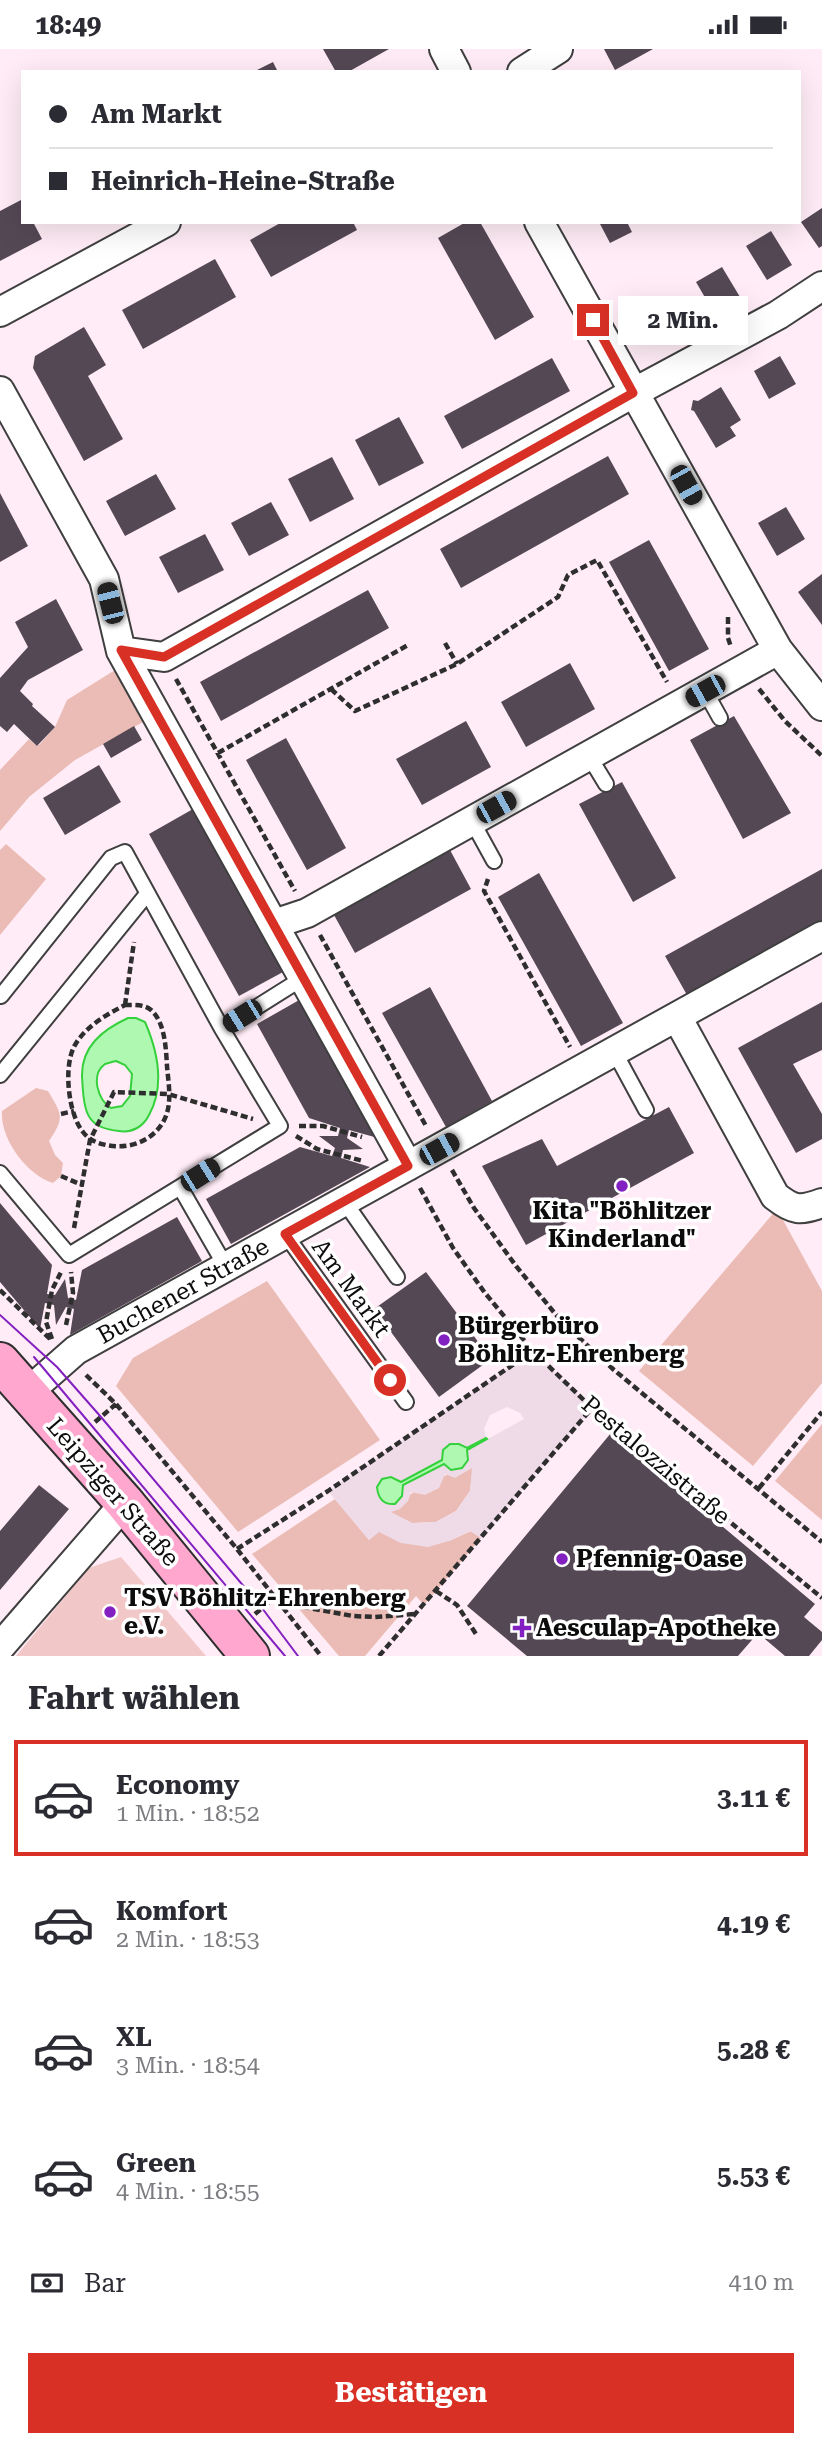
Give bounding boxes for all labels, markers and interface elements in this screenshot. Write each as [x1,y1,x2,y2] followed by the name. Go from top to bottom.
[35,10,101,40] text: 18:49
[91,99,222,129] text: Am Markt
[91,166,395,196] text: Heinrich-Heine-Straße
[618,295,747,345] callout: 2 Min.
[577,304,609,336] route end
[647,307,719,334] text: 2 Min.
[667,462,706,508] car
[95,580,126,626] car
[682,672,729,710] car
[473,788,520,826] car
[219,996,266,1036] car
[416,1130,463,1168] car
[177,1155,224,1195] car
[614,1178,630,1194] marker: Kita "Böhlitzer Kinderland"
[532,1197,712,1253] place label: Kita "Böhlitzer Kinderland"
[92,1232,274,1350] street label: Buchener Straße
[306,1233,396,1343] street label: Am Markt
[458,1312,685,1368] place label: Bürgerbüro Böhlitz-Ehrenberg
[436,1332,452,1348] marker: Bürgerbüro Böhlitz-Ehrenberg
[374,1364,406,1396] route start
[576,1390,736,1530] street label: Pestalozzistraße
[41,1412,185,1572] street label: Leipziger Straße
[576,1545,743,1573] place label: Pfennig-Oase
[554,1551,570,1567] marker: Pfennig-Oase
[124,1584,406,1640] place label: TSV Böhlitz-Ehrenberg e.V.
[102,1604,118,1620] marker: TSV Böhlitz-Ehrenberg e.V.
[536,1614,776,1642] place label: Aesculap-Apotheke
[514,1620,530,1636] marker: Aesculap-Apotheke
[28,1679,240,1717] text: Fahrt wählen
[32,1767,95,1830] icon: car
[116,1770,239,1800] text: Economy
[717,1783,790,1813] text: 3.11 €
[116,1800,260,1827] text: 1 Min. · 18:52
[32,1893,95,1956] icon: car
[116,1896,228,1926] text: Komfort
[717,1909,790,1939] text: 4.19 €
[116,1926,260,1953] text: 2 Min. · 18:53
[32,2019,95,2082] icon: car
[116,2022,152,2052] text: XL
[717,2035,790,2065] text: 5.28 €
[116,2052,260,2079] text: 3 Min. · 18:54
[32,2145,95,2208] icon: car
[116,2148,196,2178] text: Green
[717,2161,790,2191] text: 5.53 €
[116,2178,260,2205] text: 4 Min. · 18:55
[28,2264,66,2302] icon: cash
[84,2268,126,2298] text: Bar
[729,2269,794,2296] text: 410 m
[28,2353,794,2433] button: Bestätigen

